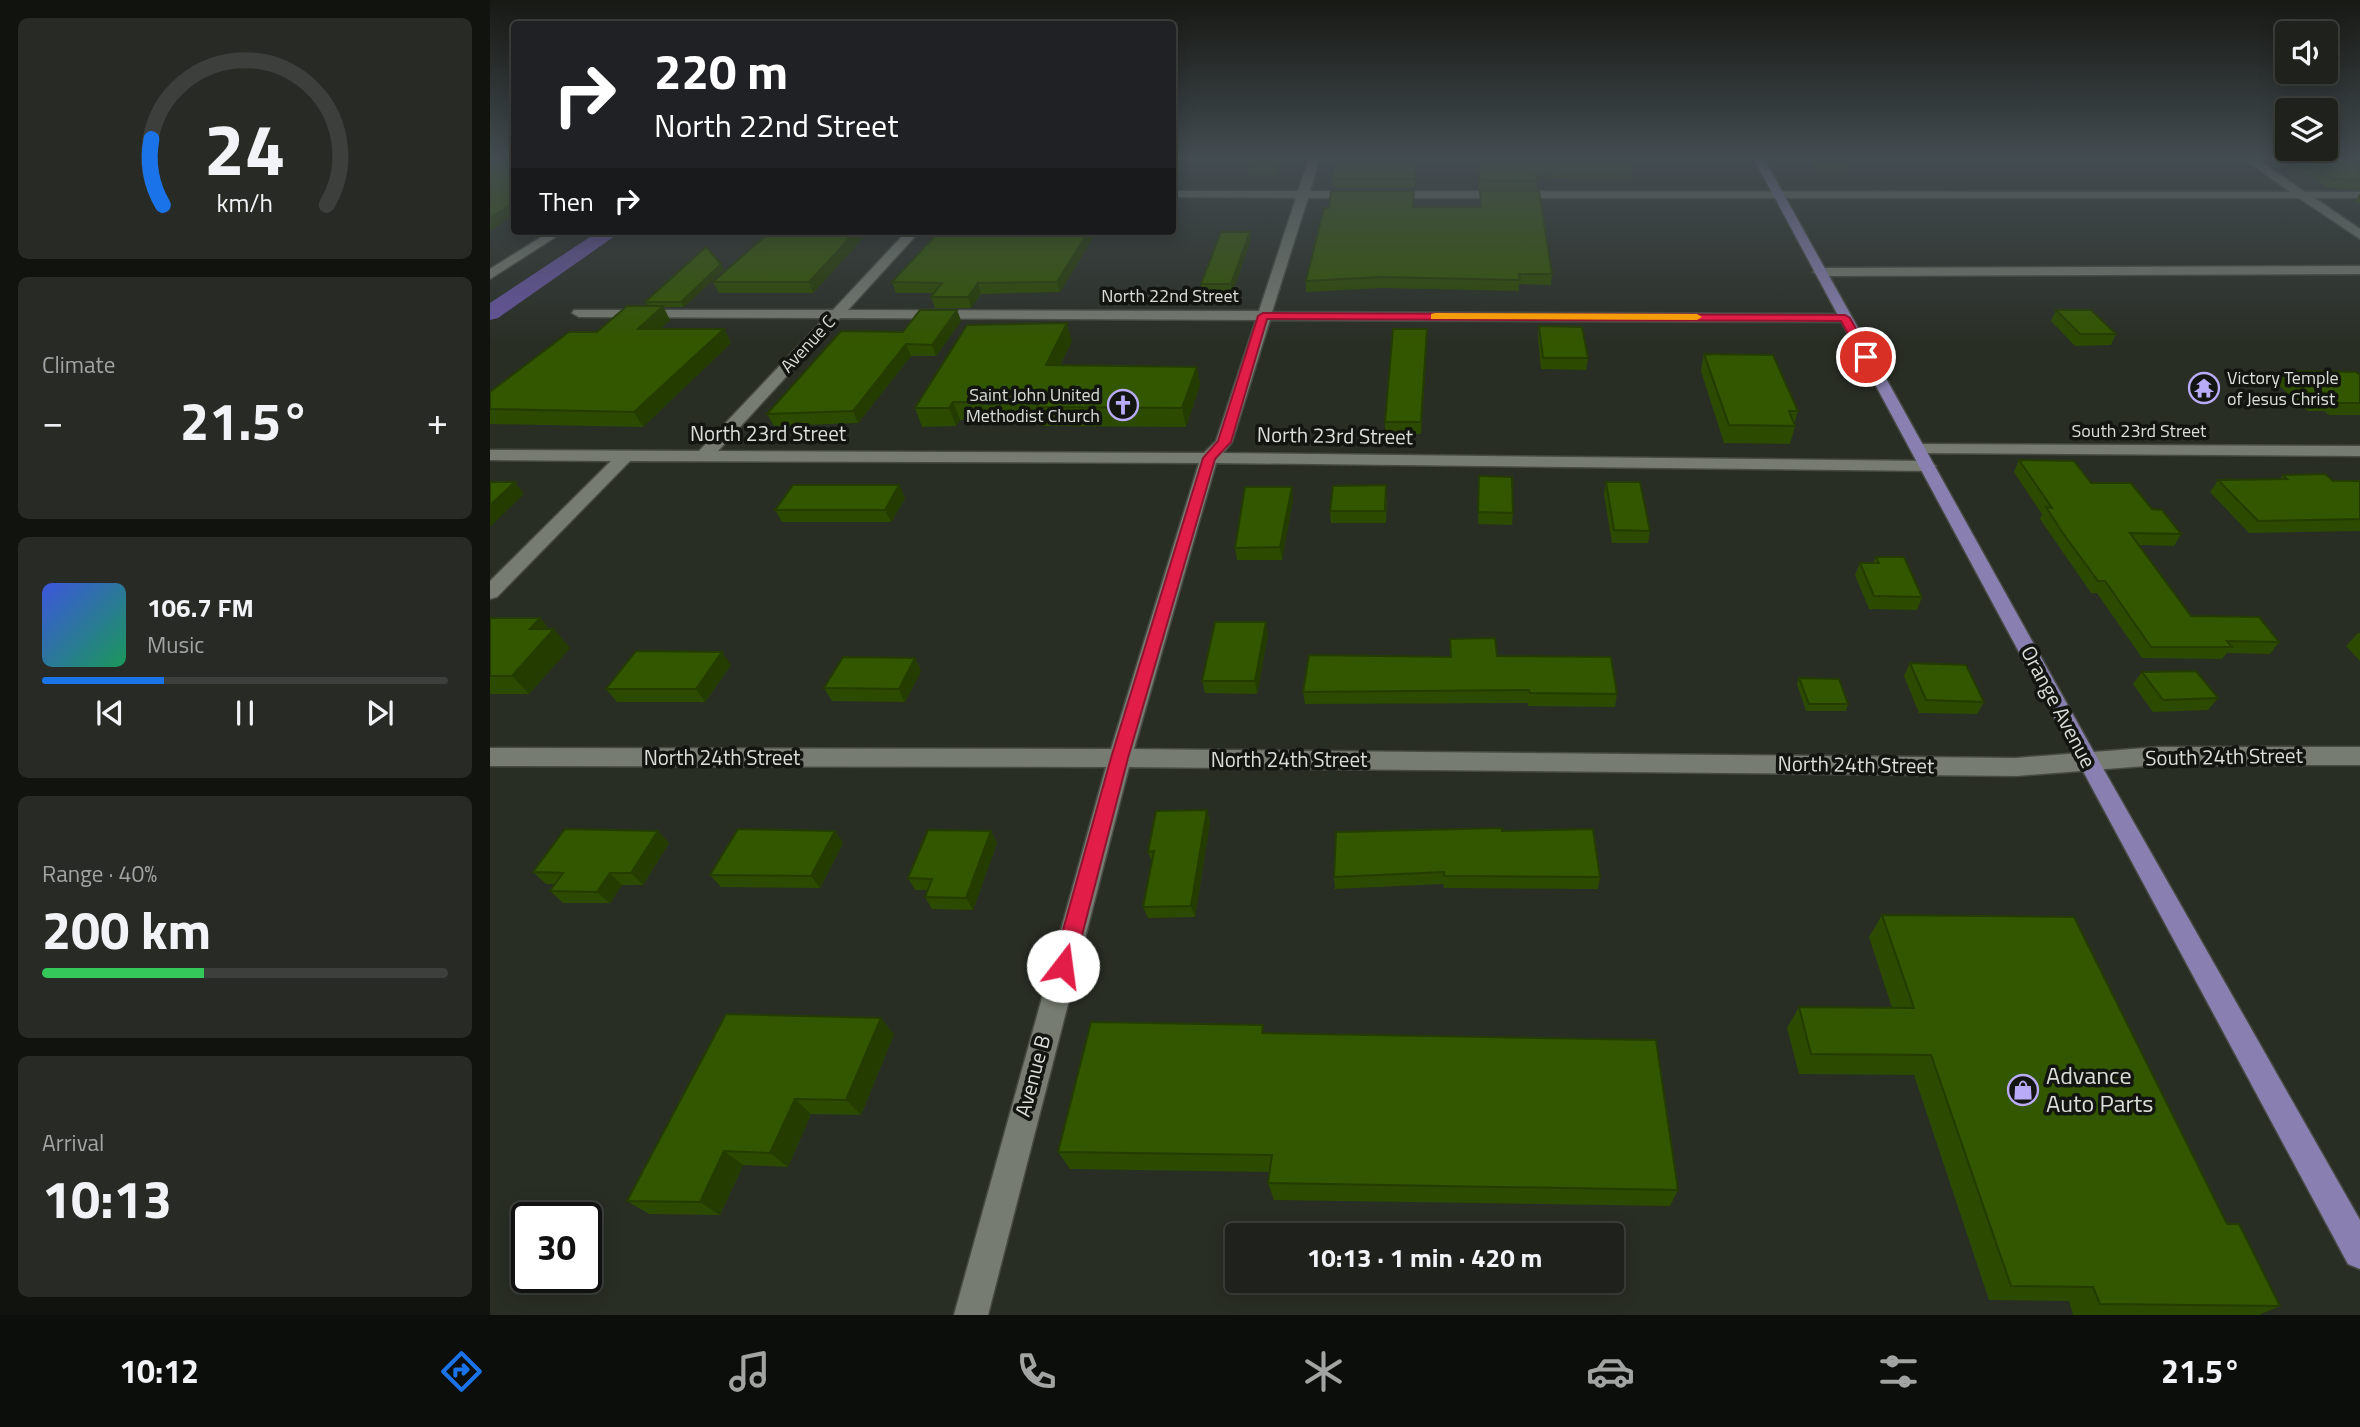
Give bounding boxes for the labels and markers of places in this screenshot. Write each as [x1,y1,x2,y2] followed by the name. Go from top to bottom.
[1836,327,1896,387] pin
[2227,364,2339,412] place label: Victory Temple of Jesus Christ
[2187,371,2221,405] temple icon: Victory Temple of Jesus Christ
[966,381,1100,429] place label: Saint John United Methodist Church
[1106,388,1140,422] church icon: Saint John United Methodist Church
[2046,1057,2153,1121] place label: Advance Auto Parts
[2006,1073,2040,1107] shop icon: Advance Auto Parts

